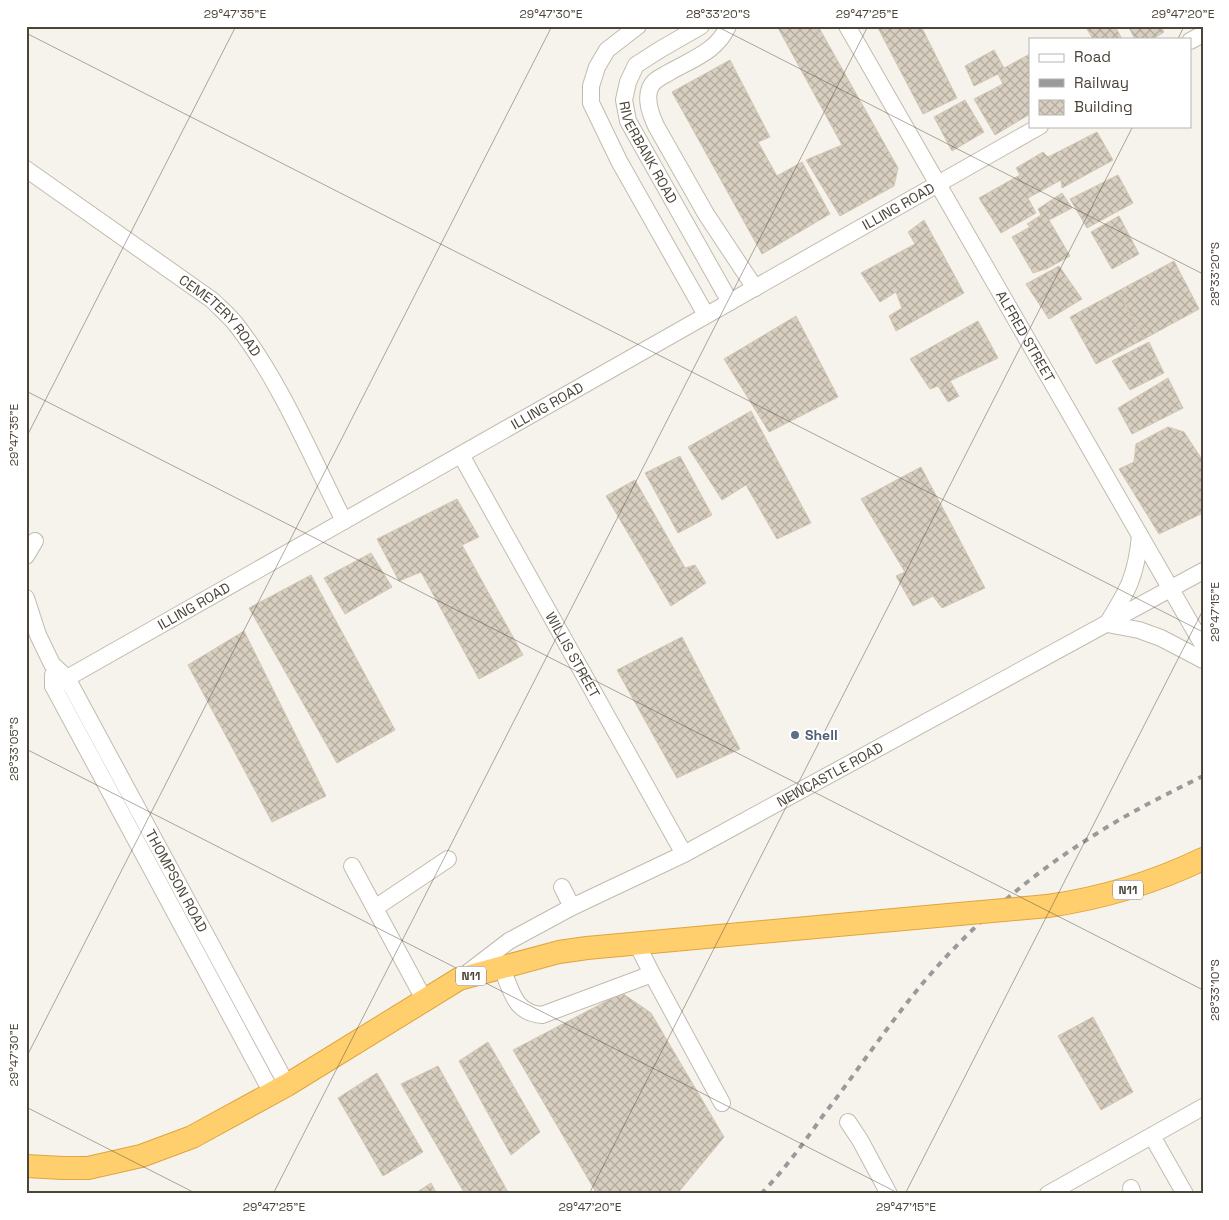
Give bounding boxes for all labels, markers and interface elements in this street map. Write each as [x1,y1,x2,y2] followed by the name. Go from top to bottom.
[204,6,266,22] text: 29°47'35"E
[520,6,583,22] text: 29°47'30"E
[686,6,750,22] text: 28°33'20"S
[836,6,898,22] text: 29°47'25"E
[1152,6,1215,22] text: 29°47'20"E
[1029,38,1192,128] legend
[1074,47,1111,66] text: Road
[1074,73,1129,92] text: Railway
[1074,97,1133,116] text: Building
[615,100,682,207] street label: RIVERBANK ROAD
[859,179,938,234] street label: ILLING ROAD
[1207,242,1223,306] text: 28°33'20"S
[175,271,265,360] street label: CEMETERY ROAD
[992,287,1059,385] street label: ALFRED STREET
[508,378,586,433] street label: ILLING ROAD
[6,404,22,466] text: 29°47'35"E
[154,578,233,634] street label: ILLING ROAD
[1207,582,1223,642] text: 29°47'15"E
[541,609,604,701] street label: WILLIS STREET
[6,717,22,781] text: 28°33'05"S
[805,726,838,744] place label: Shell
[789,729,801,741] marker: Shell
[774,738,886,811] street label: NEWCASTLE ROAD
[141,826,212,935] street label: THOMPSON ROAD
[1113,880,1143,900] road number: N11
[1207,959,1223,1021] text: 28°33'10"S
[456,966,486,986] road number: N11
[6,1023,22,1086] text: 29°47'30"E
[243,1199,305,1215] text: 29°47'25"E
[559,1199,622,1215] text: 29°47'20"E
[876,1199,936,1215] text: 29°47'15"E

